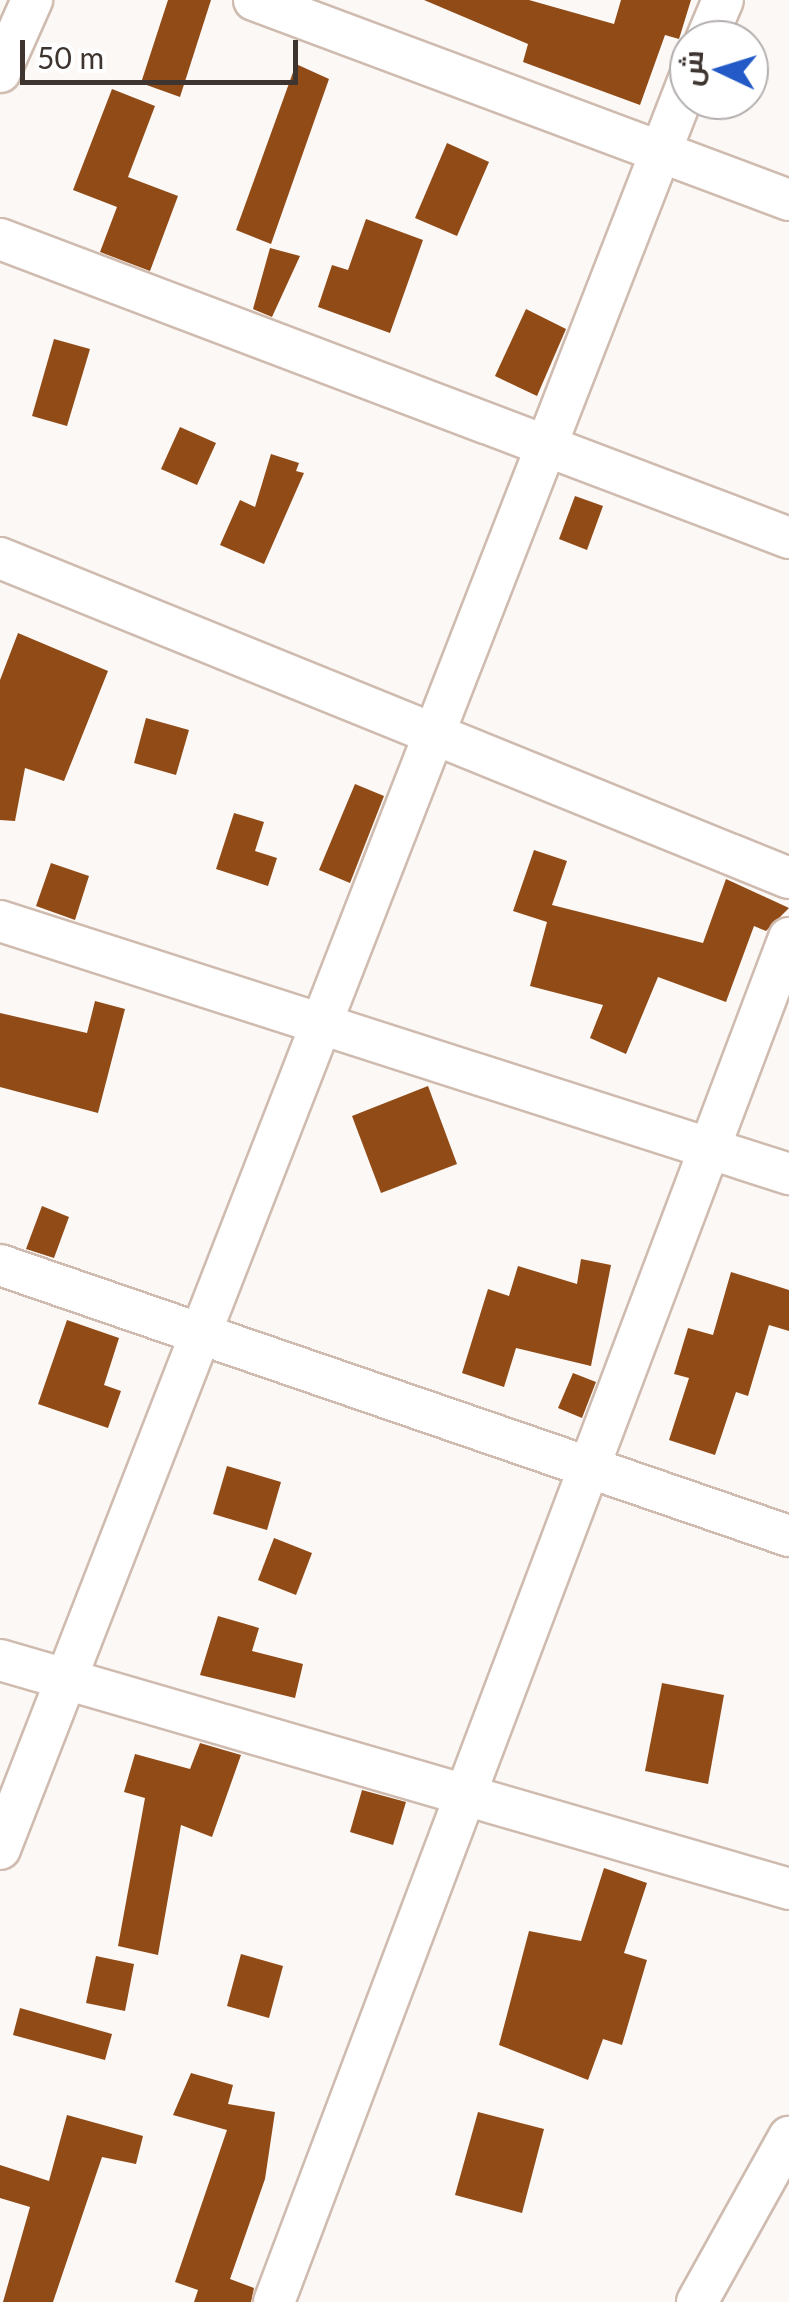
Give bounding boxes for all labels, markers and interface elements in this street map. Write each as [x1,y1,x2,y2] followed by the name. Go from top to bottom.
[25,20,302,82] scale bar
[669,20,769,120] north arrow
[37,39,104,75] text: 50 m
[673,49,709,87] text: ش

